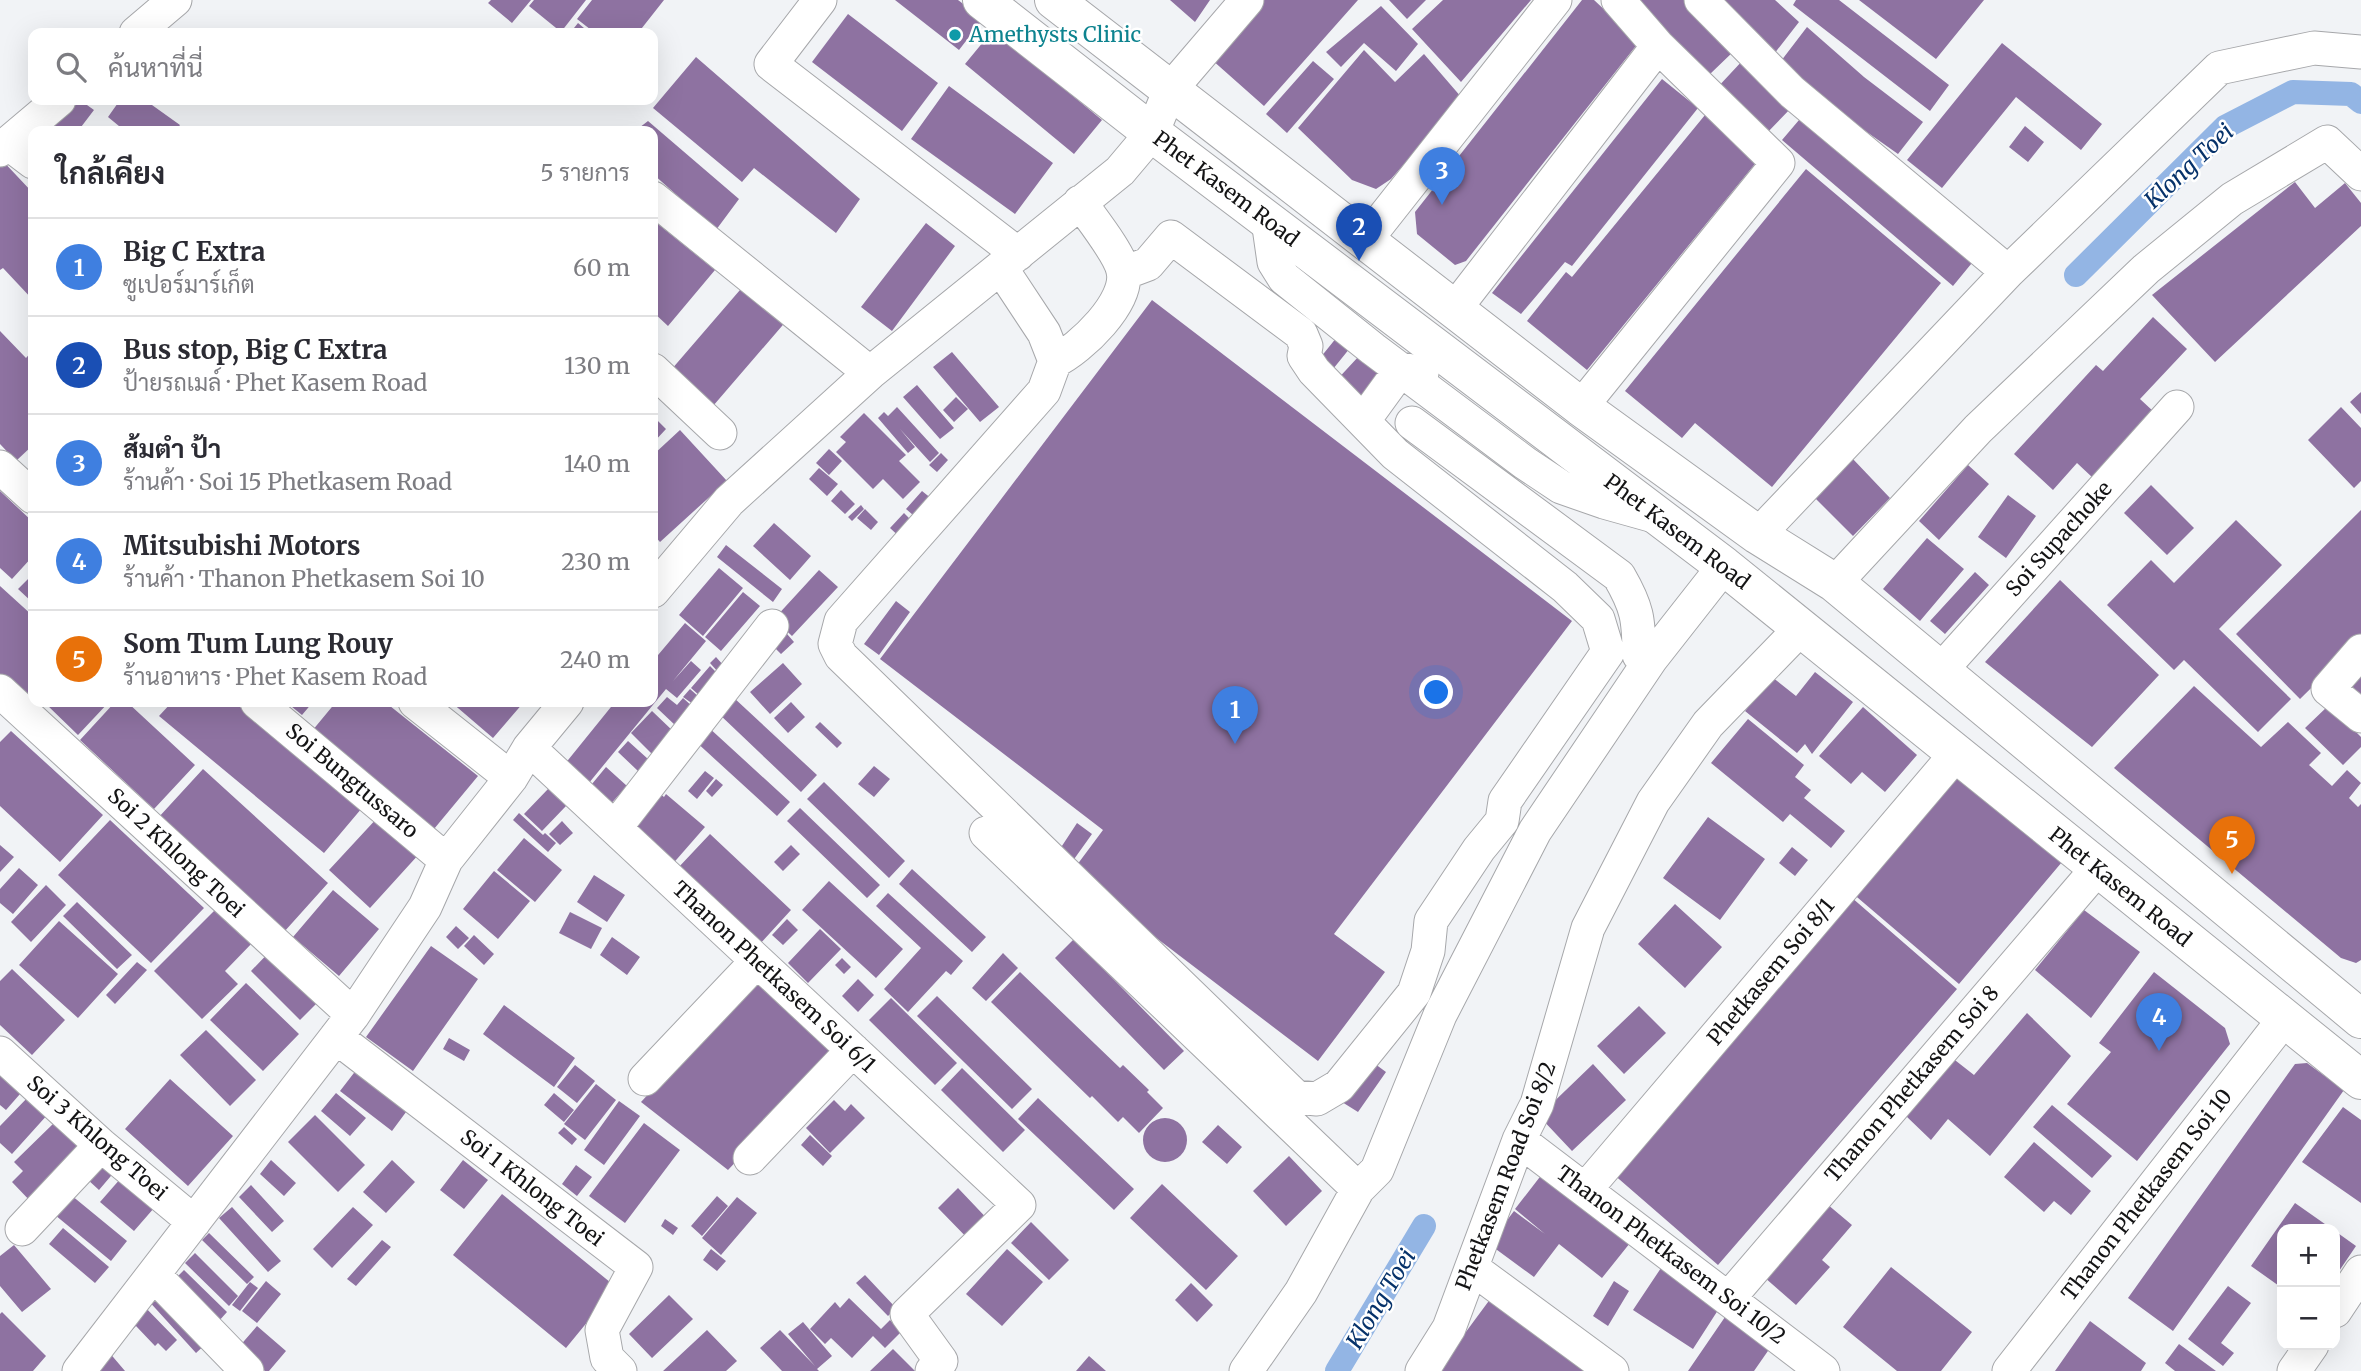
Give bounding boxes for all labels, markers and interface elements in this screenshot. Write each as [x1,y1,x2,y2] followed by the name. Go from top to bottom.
[968,21,1141,48] place label: Amethysts Clinic
[947,27,963,43] marker: Amethysts Clinic
[28,28,658,105] search box
[52,48,90,86] icon: search
[108,51,203,84] text: ค้นหาที่นี่
[2137,117,2239,215] water label: Klong Toei
[1148,125,1305,252] street label: Phet Kasem Road
[1419,147,1465,205] pin: 3
[56,154,165,192] text: ใกล้เคียง
[540,158,630,187] text: 5 รายการ
[1336,203,1382,261] pin: 2
[123,235,265,268] text: Big C Extra
[74,253,84,282] text: 1
[573,253,630,282] text: 60 m
[123,270,255,299] text: ซูเปอร์มาร์เก็ต
[123,333,388,366] text: Bus stop, Big C Extra
[72,351,86,380] text: 2
[564,351,630,380] text: 130 m
[123,368,427,397] text: ป้ายรถเมล์ · Phet Kasem Road
[123,432,221,465] text: ส้มตำ ป้า
[72,449,86,478] text: 3
[564,449,630,478] text: 140 m
[123,467,452,496] text: ร้านค้า · Soi 15 Phetkasem Road
[1599,468,1756,595] street label: Phet Kasem Road
[2000,475,2118,602] street label: Soi Supachoke
[123,529,361,562] text: Mitsubishi Motors
[72,547,86,576] text: 4
[561,547,630,576] text: 230 m
[123,564,485,593] text: ร้านค้า · Thanon Phetkasem Soi 10
[123,627,393,660] text: Som Tum Lung Rouy
[72,645,86,674] text: 5
[560,645,630,674] text: 240 m
[123,662,427,691] text: ร้านอาหาร · Phet Kasem Road
[1419,675,1453,709] your location
[1212,686,1258,744] pin: 1
[280,717,424,844] street label: Soi Bungtussaro
[102,782,251,923] street label: Soi 2 Khlong Toei
[2209,816,2255,874] pin: 5
[2044,821,2197,953] street label: Phet Kasem Road
[667,875,882,1078] street label: Thanon Phetkasem Soi 6/1
[1701,893,1840,1051] street label: Phetkasem Soi 8/1
[1819,980,2004,1188] street label: Thanon Phetkasem Soi 8
[2136,993,2182,1051] pin: 4
[1449,1058,1562,1294] street label: Phetkasem Road Soi 8/2
[22,1069,173,1206] street label: Soi 3 Khlong Toei
[2055,1083,2238,1306] street label: Thanon Phetkasem Soi 10
[455,1123,610,1252] street label: Soi 1 Khlong Toei
[1551,1159,1791,1350] street label: Thanon Phetkasem Soi 10/2
[2277,1224,2340,1350] map controls
[2277,1224,2340,1287] button: +
[1339,1243,1422,1355] water label: Klong Toei
[2277,1287,2340,1350] button: −

